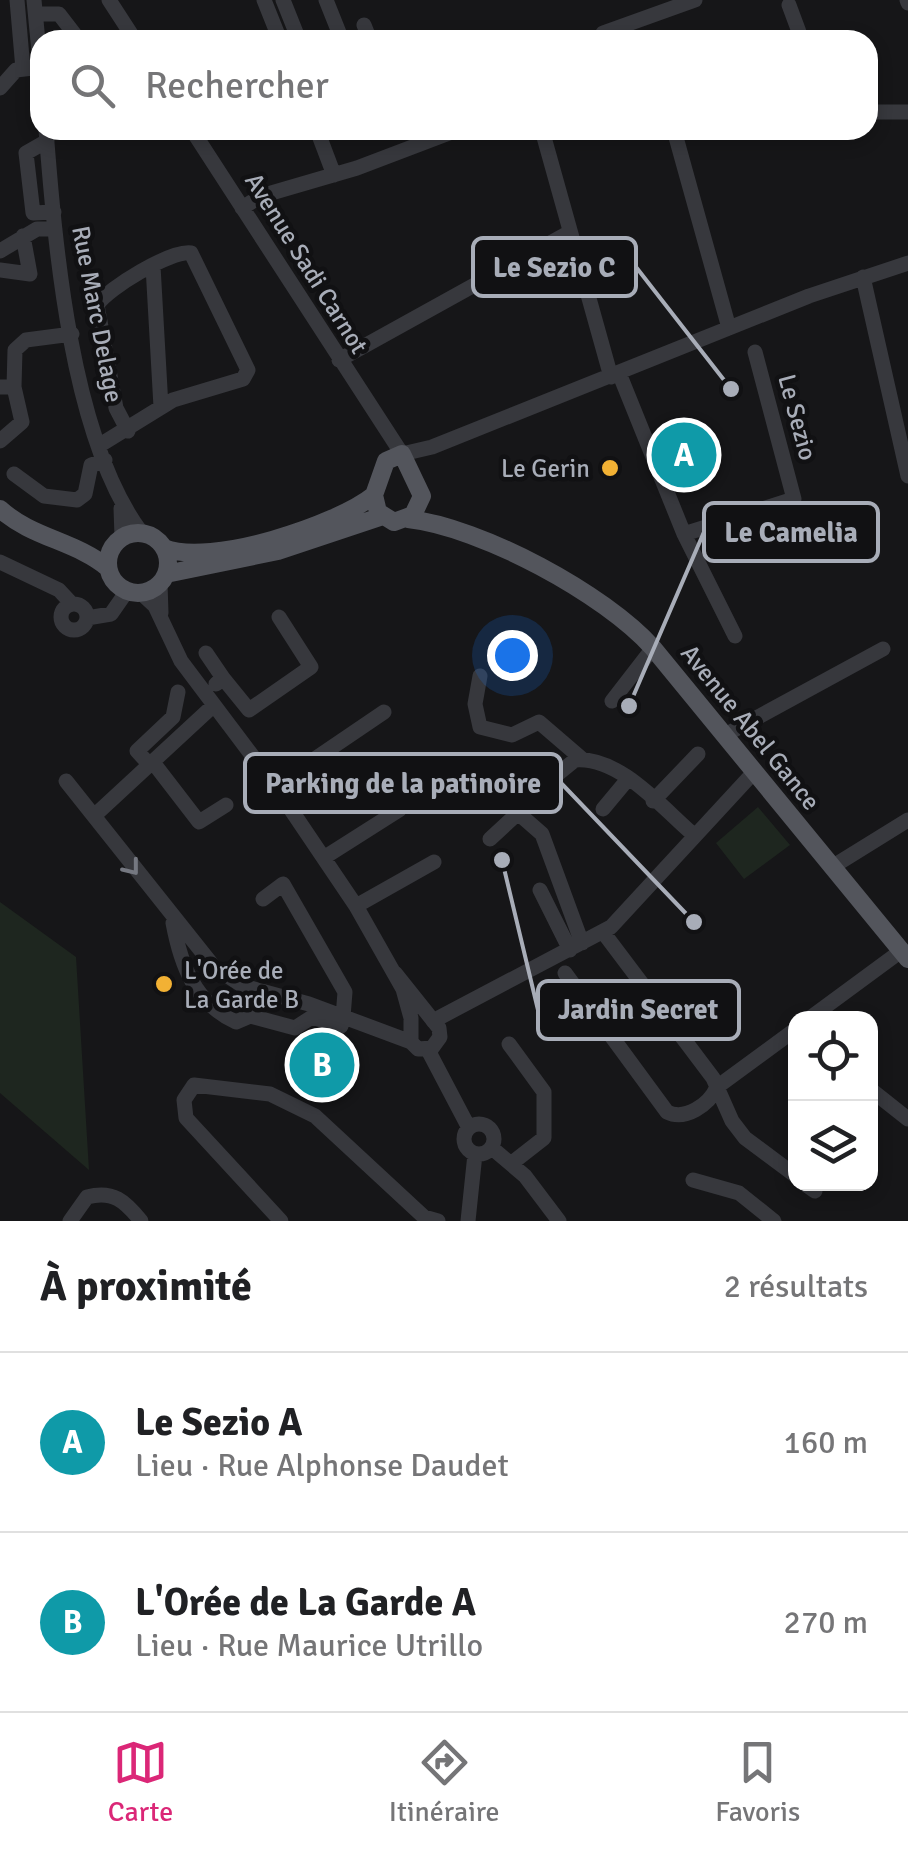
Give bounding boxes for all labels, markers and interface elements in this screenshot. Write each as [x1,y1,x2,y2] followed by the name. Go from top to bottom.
[30,30,878,140] search box
[65,58,120,113] icon: search
[145,62,329,109] text: Rechercher
[238,167,375,360] street label: Avenue Sadi Carnot
[65,223,130,405] street label: Rue Marc Delage
[473,238,636,296] callout: Le Sezio C
[493,251,615,285] text: Le Sezio C
[771,371,824,464] street label: Le Sezio
[652,418,716,492] pin: A
[501,453,590,484] place label: Le Gerin
[599,457,621,479] marker: Le Gerin
[704,503,878,561] callout: Le Camelia
[724,516,858,550] text: Le Camelia
[487,630,538,681] your location
[674,638,827,816] street label: Avenue Abel Gance
[245,754,561,812] callout: Parking de la patinoire
[265,767,541,801] text: Parking de la patinoire
[120,857,138,875] one-way arrow
[184,955,299,1015] place label: L'Orée de La Garde B
[153,973,175,995] marker: L'Orée de La Garde B
[538,981,739,1039] callout: Jardin Secret
[558,993,719,1027] text: Jardin Secret
[788,1011,878,1191] map controls
[788,1011,878,1101] button: locate
[290,1028,354,1102] pin: B
[788,1101,878,1191] button: layers
[40,1261,252,1312] text: À proximité
[724,1267,868,1306] text: 2 résultats
[135,1399,303,1446] text: Le Sezio A
[62,1423,83,1462] text: A
[784,1423,868,1462] text: 160 m
[135,1446,509,1485] text: Lieu · Rue Alphonse Daudet
[135,1579,476,1626] text: L'Orée de La Garde A
[63,1603,82,1642] text: B
[784,1603,868,1642] text: 270 m
[135,1626,483,1665] text: Lieu · Rue Maurice Utrillo
[108,1735,173,1829] tab: Carte
[389,1735,500,1829] tab: Itinéraire
[715,1735,800,1829] tab: Favoris

